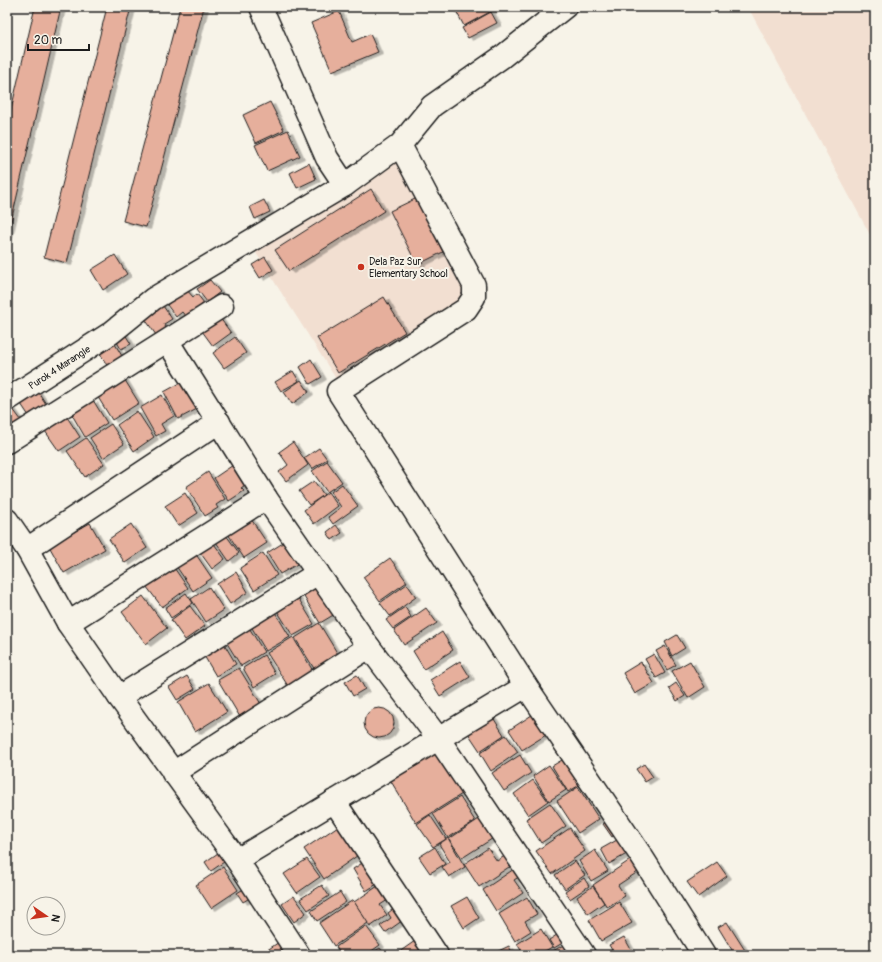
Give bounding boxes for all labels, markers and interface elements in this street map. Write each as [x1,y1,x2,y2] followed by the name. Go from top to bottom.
[28,26,89,52] scale bar
[34,33,63,48] text: 20 m
[369,256,448,280] place label: Dela Paz Sur Elementary School
[356,262,366,272] marker: Dela Paz Sur Elementary School
[26,343,93,392] street label: Purok 4 Marangle
[26,896,66,936] north arrow
[48,913,62,924] text: N

